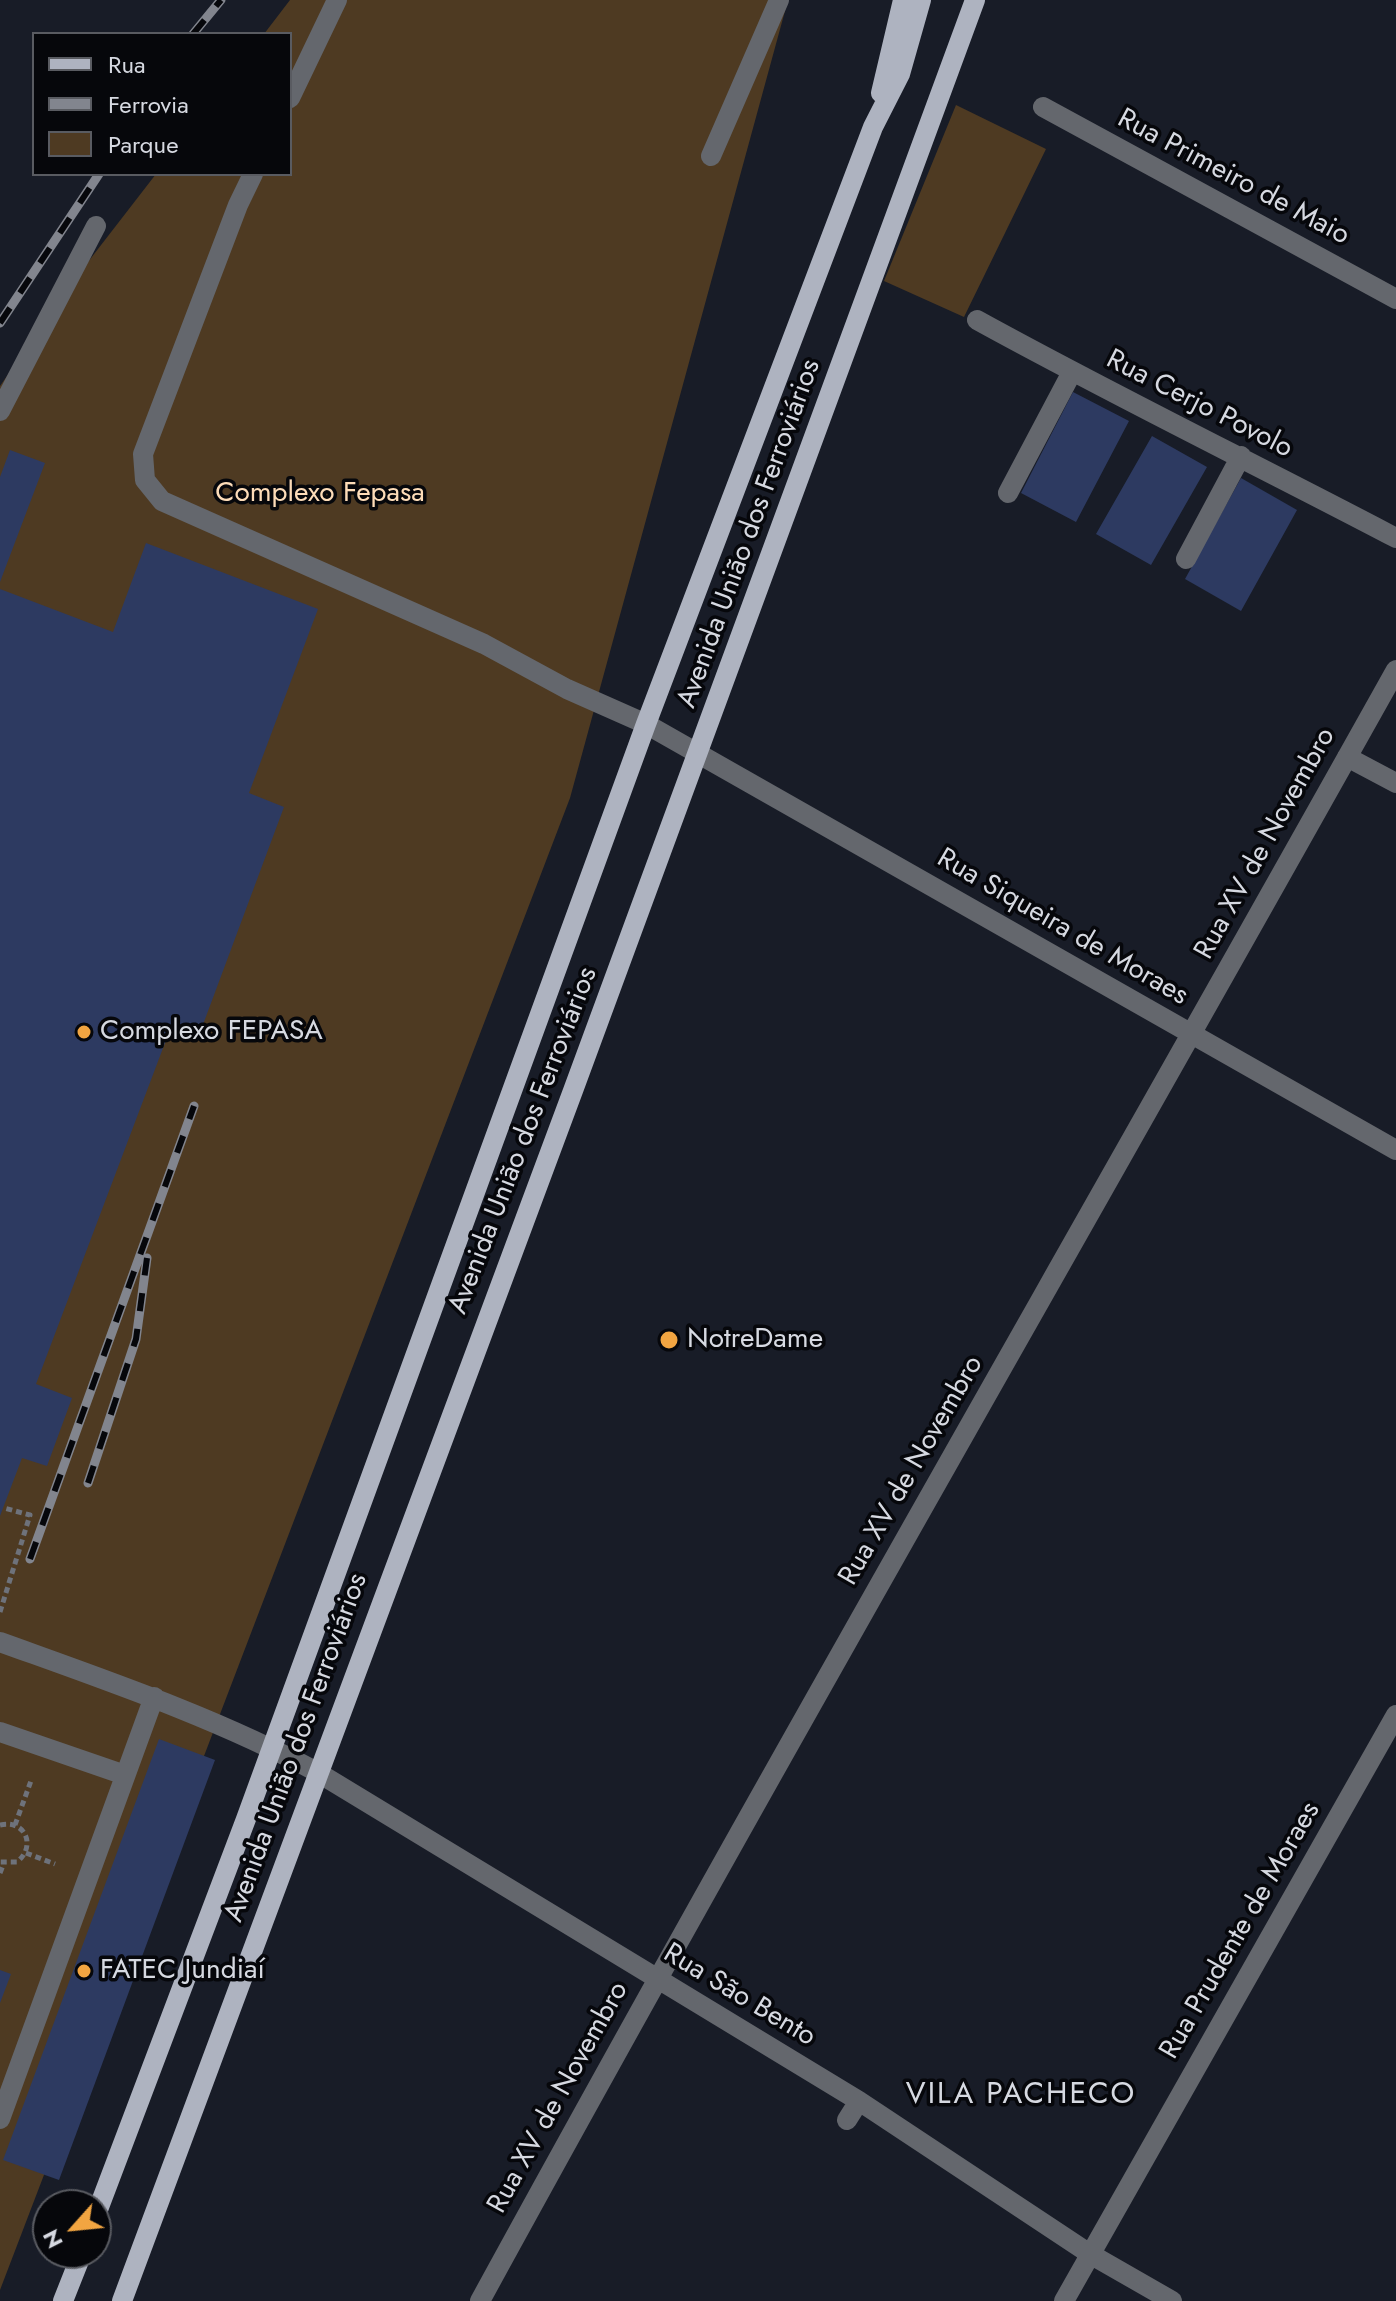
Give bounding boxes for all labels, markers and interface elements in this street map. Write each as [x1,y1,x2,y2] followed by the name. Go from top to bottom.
[32,32,292,176] legend
[108,47,146,82] text: Rua
[108,87,189,122] text: Ferrovia
[1111,103,1355,253] street label: Rua Primeiro de Maio
[108,127,179,162] text: Parque
[1100,344,1298,466] street label: Rua Cerjo Povolo
[671,355,829,713] street label: Avenida União dos Ferroviários
[215,477,425,511] park label: Complexo Fepasa
[1188,722,1344,966] street label: Rua XV de Novembro
[931,842,1193,1014] street label: Rua Siqueira de Moraes
[442,963,606,1319] street label: Avenida União dos Ferroviários
[100,1015,323,1049] place label: Complexo FEPASA
[75,1023,93,1041] marker: Complexo FEPASA
[687,1323,823,1357] place label: NotreDame
[658,1329,680,1351] marker: NotreDame
[833,1350,991,1592] street label: Rua XV de Novembro
[218,1569,376,1927] street label: Avenida União dos Ferroviários
[1154,1796,1328,2066] street label: Rua Prudente de Moraes
[657,1937,821,2055] street label: Rua São Bento
[100,1954,265,1988] place label: FATEC Jundiaí
[75,1962,93,1980] marker: FATEC Jundiaí
[481,1976,637,2220] street label: Rua XV de Novembro
[906,2078,1136,2114] district label: VILA PACHECO
[32,2189,112,2269] north arrow
[34,2224,71,2254] text: N

